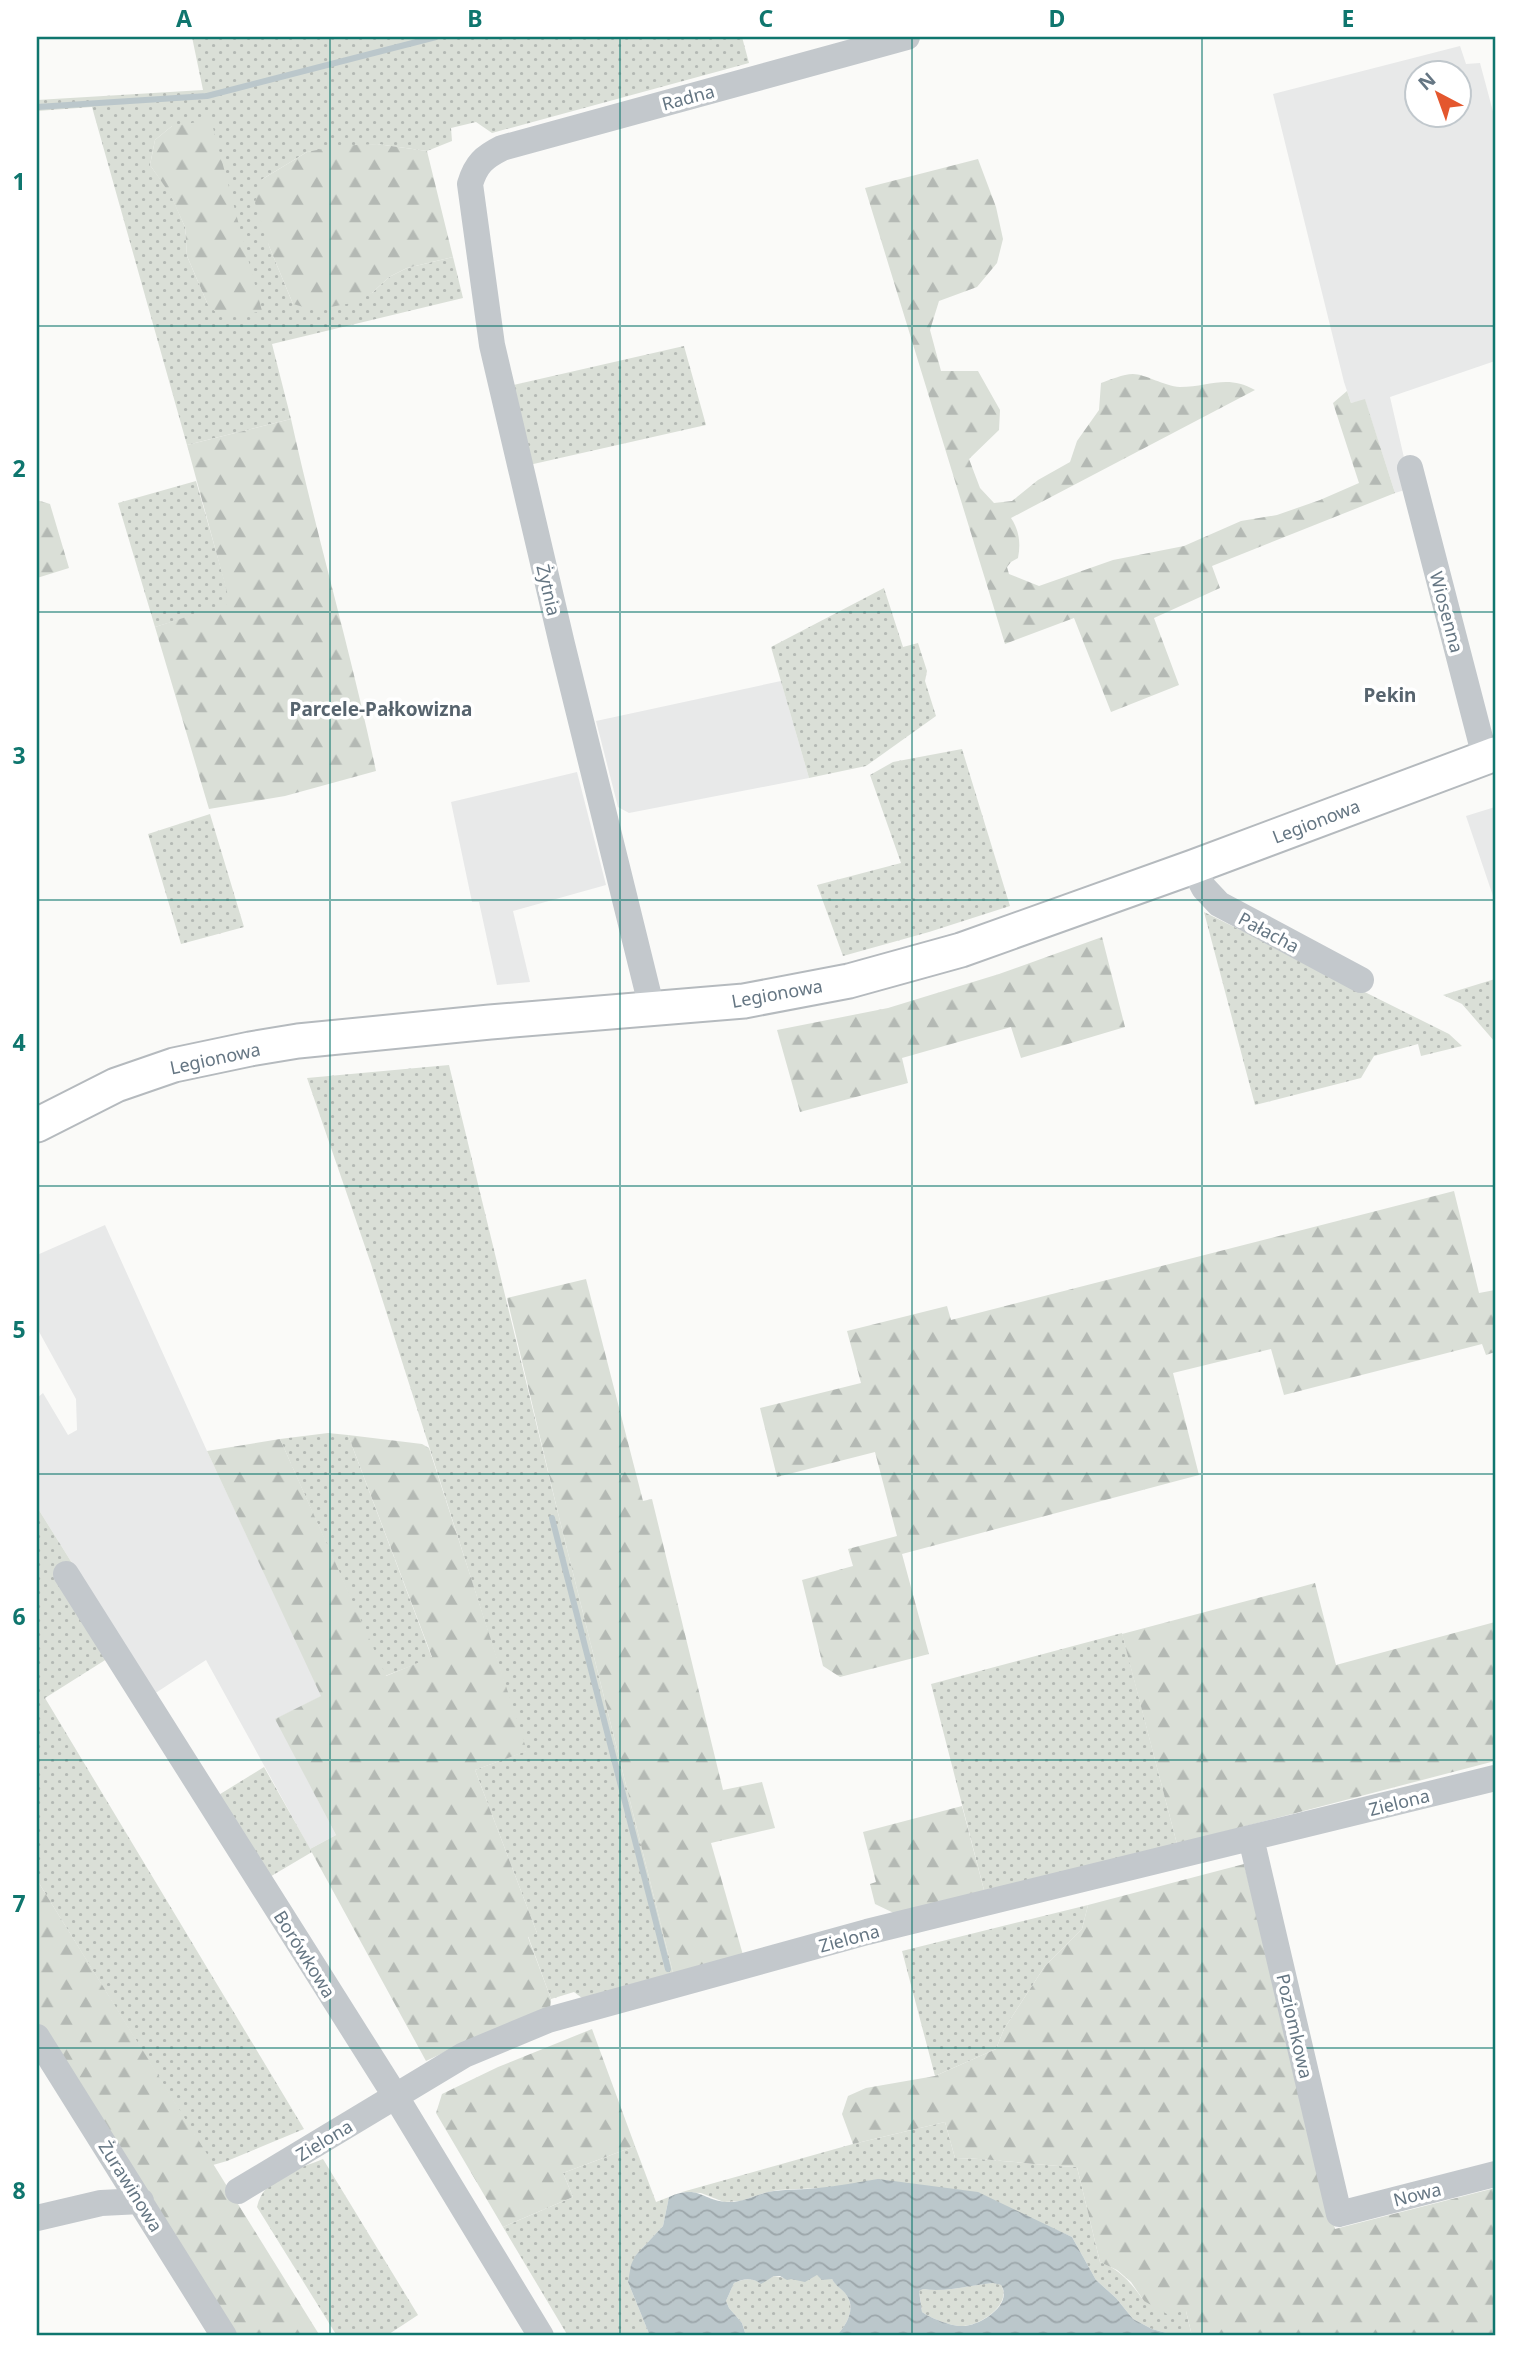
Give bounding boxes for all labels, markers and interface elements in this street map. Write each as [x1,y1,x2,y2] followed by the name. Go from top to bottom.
[176,2,192,34] text: A
[467,2,483,34] text: B
[759,2,774,34] text: C
[1049,2,1065,34] text: D
[1342,2,1354,34] text: E
[1402,60,1472,130] north arrow
[1412,66,1441,96] text: N
[659,78,717,116] street label: Radna
[12,165,26,197] text: 1
[12,452,26,484] text: 2
[531,562,567,618] street label: Żytnia
[1425,569,1469,655] street label: Wiosenna
[1364,682,1416,708] district label: Pekin
[290,696,472,722] district label: Parcele-Pałkowizna
[12,739,26,771] text: 3
[1269,793,1363,849] street label: Legionowa
[1234,906,1304,958] street label: Pałacha
[730,973,824,1013] street label: Legionowa
[12,1026,26,1058] text: 4
[167,1037,263,1079] street label: Legionowa
[12,1313,26,1345] text: 5
[12,1600,26,1632] text: 6
[1366,1783,1432,1821] street label: Zielona
[12,1887,26,1919] text: 7
[269,1906,341,2002] street label: Borówkowa
[816,1918,882,1958] street label: Zielona
[1271,1971,1319,2081] street label: Poziomkowa
[291,2114,357,2166] street label: Zielona
[93,2136,169,2236] street label: Żurawinowa
[12,2174,26,2206] text: 8
[1391,2176,1443,2212] street label: Nowa

